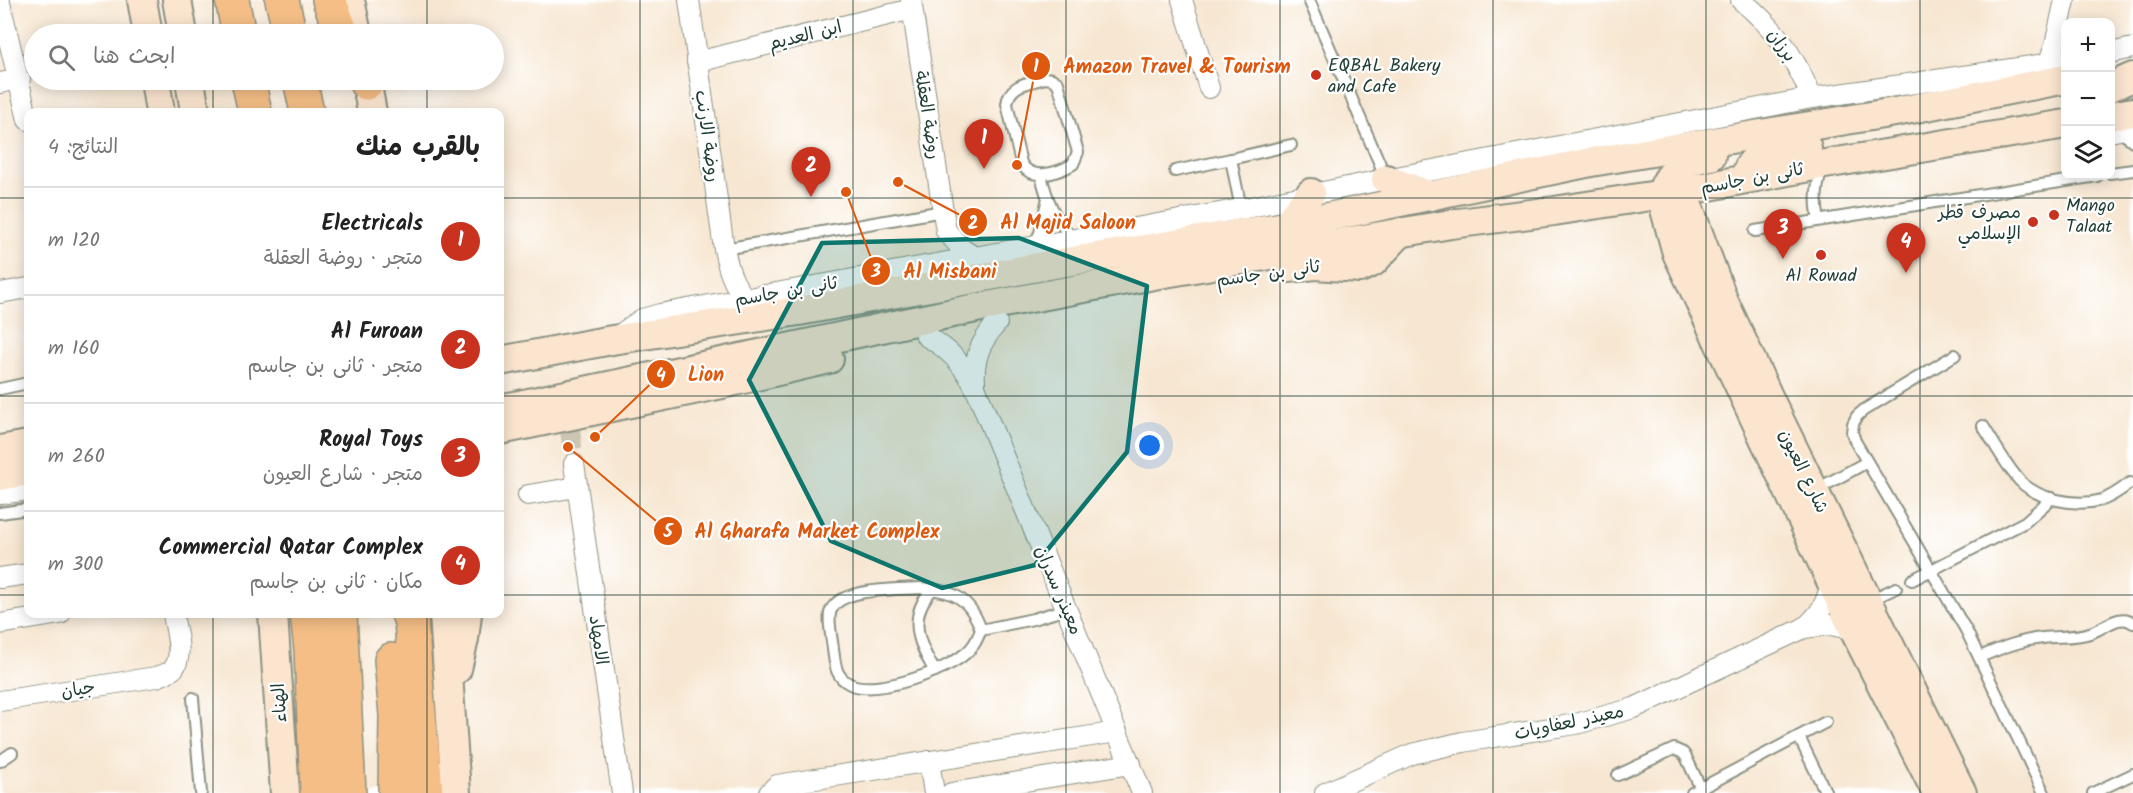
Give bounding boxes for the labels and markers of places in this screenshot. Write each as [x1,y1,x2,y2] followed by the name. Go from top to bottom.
[1021,47,1303,85] callout: Amazon Travel & Tourism
[1328,52,1441,102] place label: EQBAL Bakery and Cafe
[1309,68,1323,82] marker: EQBAL Bakery and Cafe
[964,120,1004,169] pin: 1
[792,148,830,197] pin: 2
[2066,192,2115,242] place label: Mango Talaat
[1936,199,2021,249] place label: مصرف قطر الإسلامي
[958,203,1147,241] callout: Al Majid Saloon
[2047,208,2061,222] marker: Mango Talaat
[1764,210,1802,259] pin: 3
[2026,215,2040,229] marker: مصرف قطر الإسلامي
[1886,224,1926,273] pin: 4
[1814,248,1828,262] marker: Al Rowad
[861,252,1008,290] callout: Al Misbani
[1786,262,1857,291] place label: Al Rowad
[646,355,736,393] callout: Lion
[653,512,952,550] callout: Al Gharafa Market Complex

